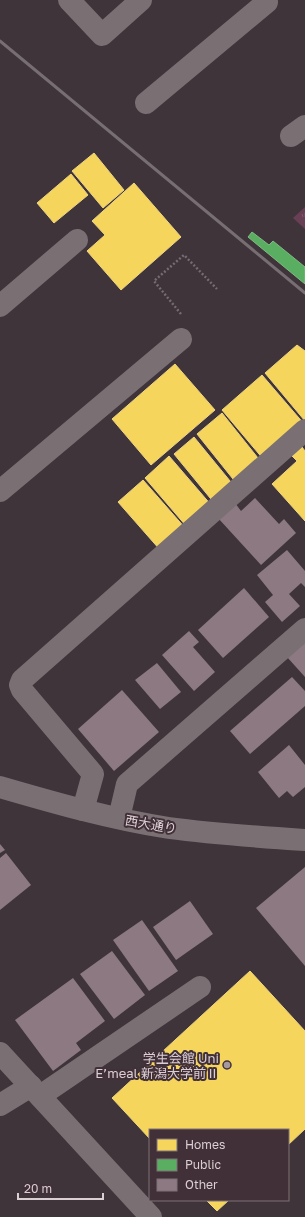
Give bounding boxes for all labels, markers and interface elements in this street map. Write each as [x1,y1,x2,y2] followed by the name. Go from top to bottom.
[124,812,178,836] street label: 西大通り
[95,1050,219,1081] place label: 学生会館 Uni E’meal 新潟大学前Ⅱ
[222,1060,232,1070] marker: 学生会館 Uni E’meal 新潟大学前Ⅱ
[149,1129,289,1201] legend
[185,1137,225,1152] text: Homes
[185,1157,222,1172] text: Public
[18,1175,103,1201] scale bar
[185,1177,218,1192] text: Other
[24,1181,52,1196] text: 20 m

